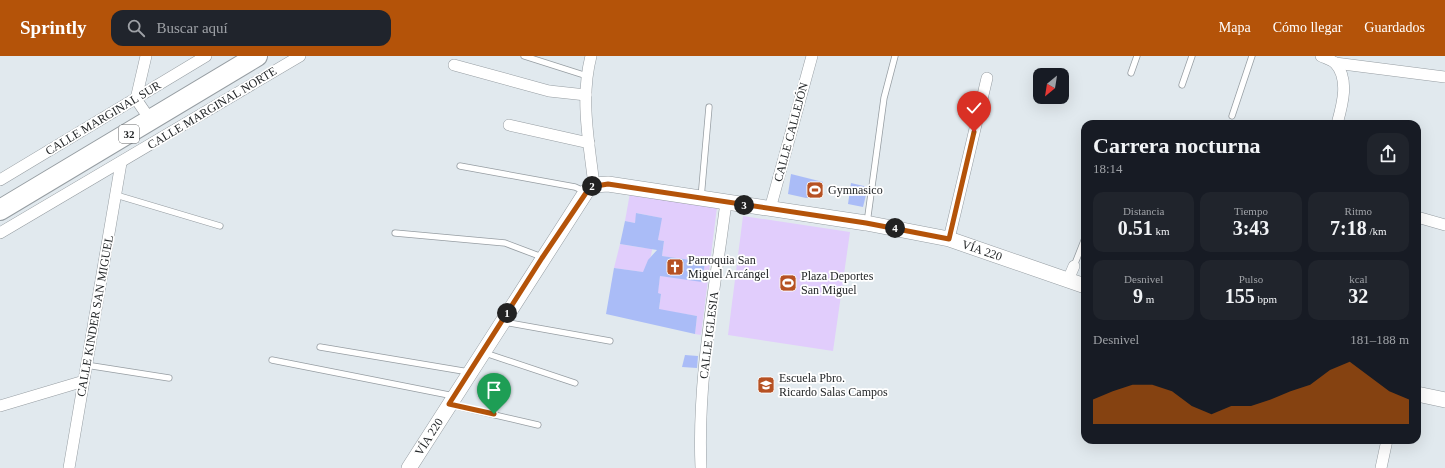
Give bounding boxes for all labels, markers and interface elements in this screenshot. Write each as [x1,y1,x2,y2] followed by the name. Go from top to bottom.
[111,10,391,46] search box
[20,17,87,38] text: Sprintly
[125,17,147,39] icon: search
[157,20,228,36] text: Buscar aquí
[1219,20,1251,35] text: Mapa
[1273,20,1342,35] text: Cómo llegar
[1364,20,1425,35] text: Guardados
[145,64,279,152] street label: CALLE MARGINAL NORTE
[1033,68,1069,104] north arrow
[1033,68,1069,104] map controls
[43,78,163,158] street label: CALLE MARGINAL SUR
[771,80,811,183] street label: CALLE CALLEJÓN
[957,91,991,132] pin
[963,97,985,119] icon: check
[119,125,139,143] road number: 32
[1093,133,1261,158] text: Carrera nocturna
[1367,133,1409,175] button: share
[1093,161,1123,176] text: 18:14
[582,176,602,196] pin: 2
[589,180,595,192] text: 2
[805,180,825,200] sports icon: Gymnasico
[828,183,883,197] place label: Gymnasico
[734,195,754,215] pin: 3
[741,199,747,211] text: 3
[1123,205,1164,217] text: Distancia
[1234,205,1268,217] text: Tiempo
[1345,205,1372,217] text: Ritmo
[1118,217,1153,239] text: 0.51
[1233,217,1269,239] text: 3:43
[1330,217,1367,239] text: 7:18
[885,218,905,238] pin: 4
[892,222,898,234] text: 4
[1153,225,1170,237] text: km
[1367,225,1387,237] text: /km
[74,234,116,398] street label: CALLE KINDER SAN MIGUEL
[960,237,1004,264] street label: VÍA 220
[688,253,770,281] place label: Parroquia San Miguel Arcángel
[665,257,685,277] church icon: Parroquia San Miguel Arcángel
[801,269,874,297] place label: Plaza Deportes San Miguel
[778,273,798,293] sports icon: Plaza Deportes San Miguel
[1124,273,1163,285] text: Desnivel
[1239,273,1263,285] text: Pulso
[1349,273,1367,285] text: kcal
[1133,285,1143,307] text: 9
[1225,285,1255,307] text: 155
[1348,285,1368,307] text: 32
[697,290,721,380] street label: CALLE IGLESIA
[1143,293,1154,305] text: m
[1255,293,1277,305] text: bpm
[497,303,517,323] pin: 1
[504,307,510,319] text: 1
[1093,332,1139,347] text: Desnivel
[1350,332,1409,347] text: 181–188 m
[779,371,888,399] place label: Escuela Pbro. Ricardo Salas Campos
[477,373,511,414] pin
[756,375,776,395] school or university icon: Escuela Pbro. Ricardo Salas Campos
[483,379,505,401] icon: arrive
[412,416,446,458] street label: VÍA 220

